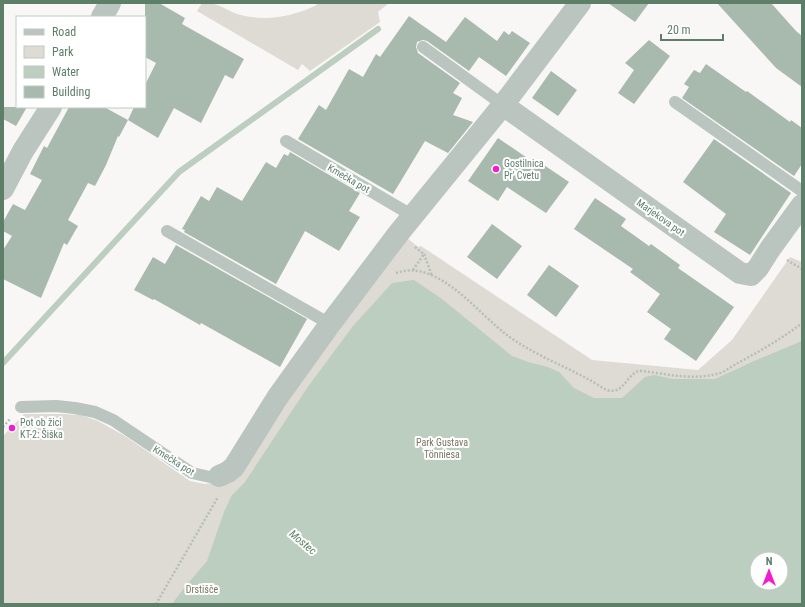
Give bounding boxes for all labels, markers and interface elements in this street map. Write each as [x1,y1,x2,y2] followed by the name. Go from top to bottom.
[16,16,146,108] legend
[661,16,723,42] scale bar
[667,23,691,37] text: 20 m
[52,25,76,39] text: Road
[52,45,74,59] text: Park
[52,65,80,79] text: Water
[52,85,90,99] text: Building
[504,158,544,181] place label: Gostilnica Pr' Cvetu
[326,162,372,195] street label: Kmečka pot
[491,164,501,174] marker: Gostilnica Pr' Cvetu
[635,197,687,238] street label: Marjekova pot
[20,417,63,440] place label: Pot ob žici KT-2: Šiška
[7,423,17,433] marker: Pot ob žici KT-2: Šiška
[416,437,468,460] park label: Park Gustava Tönniesa
[151,443,196,477] street label: Kmečka pot
[286,527,319,557] water label: Mostec
[749,551,789,591] north arrow
[766,555,773,568] text: N
[186,584,219,595] park label: Drstišče

